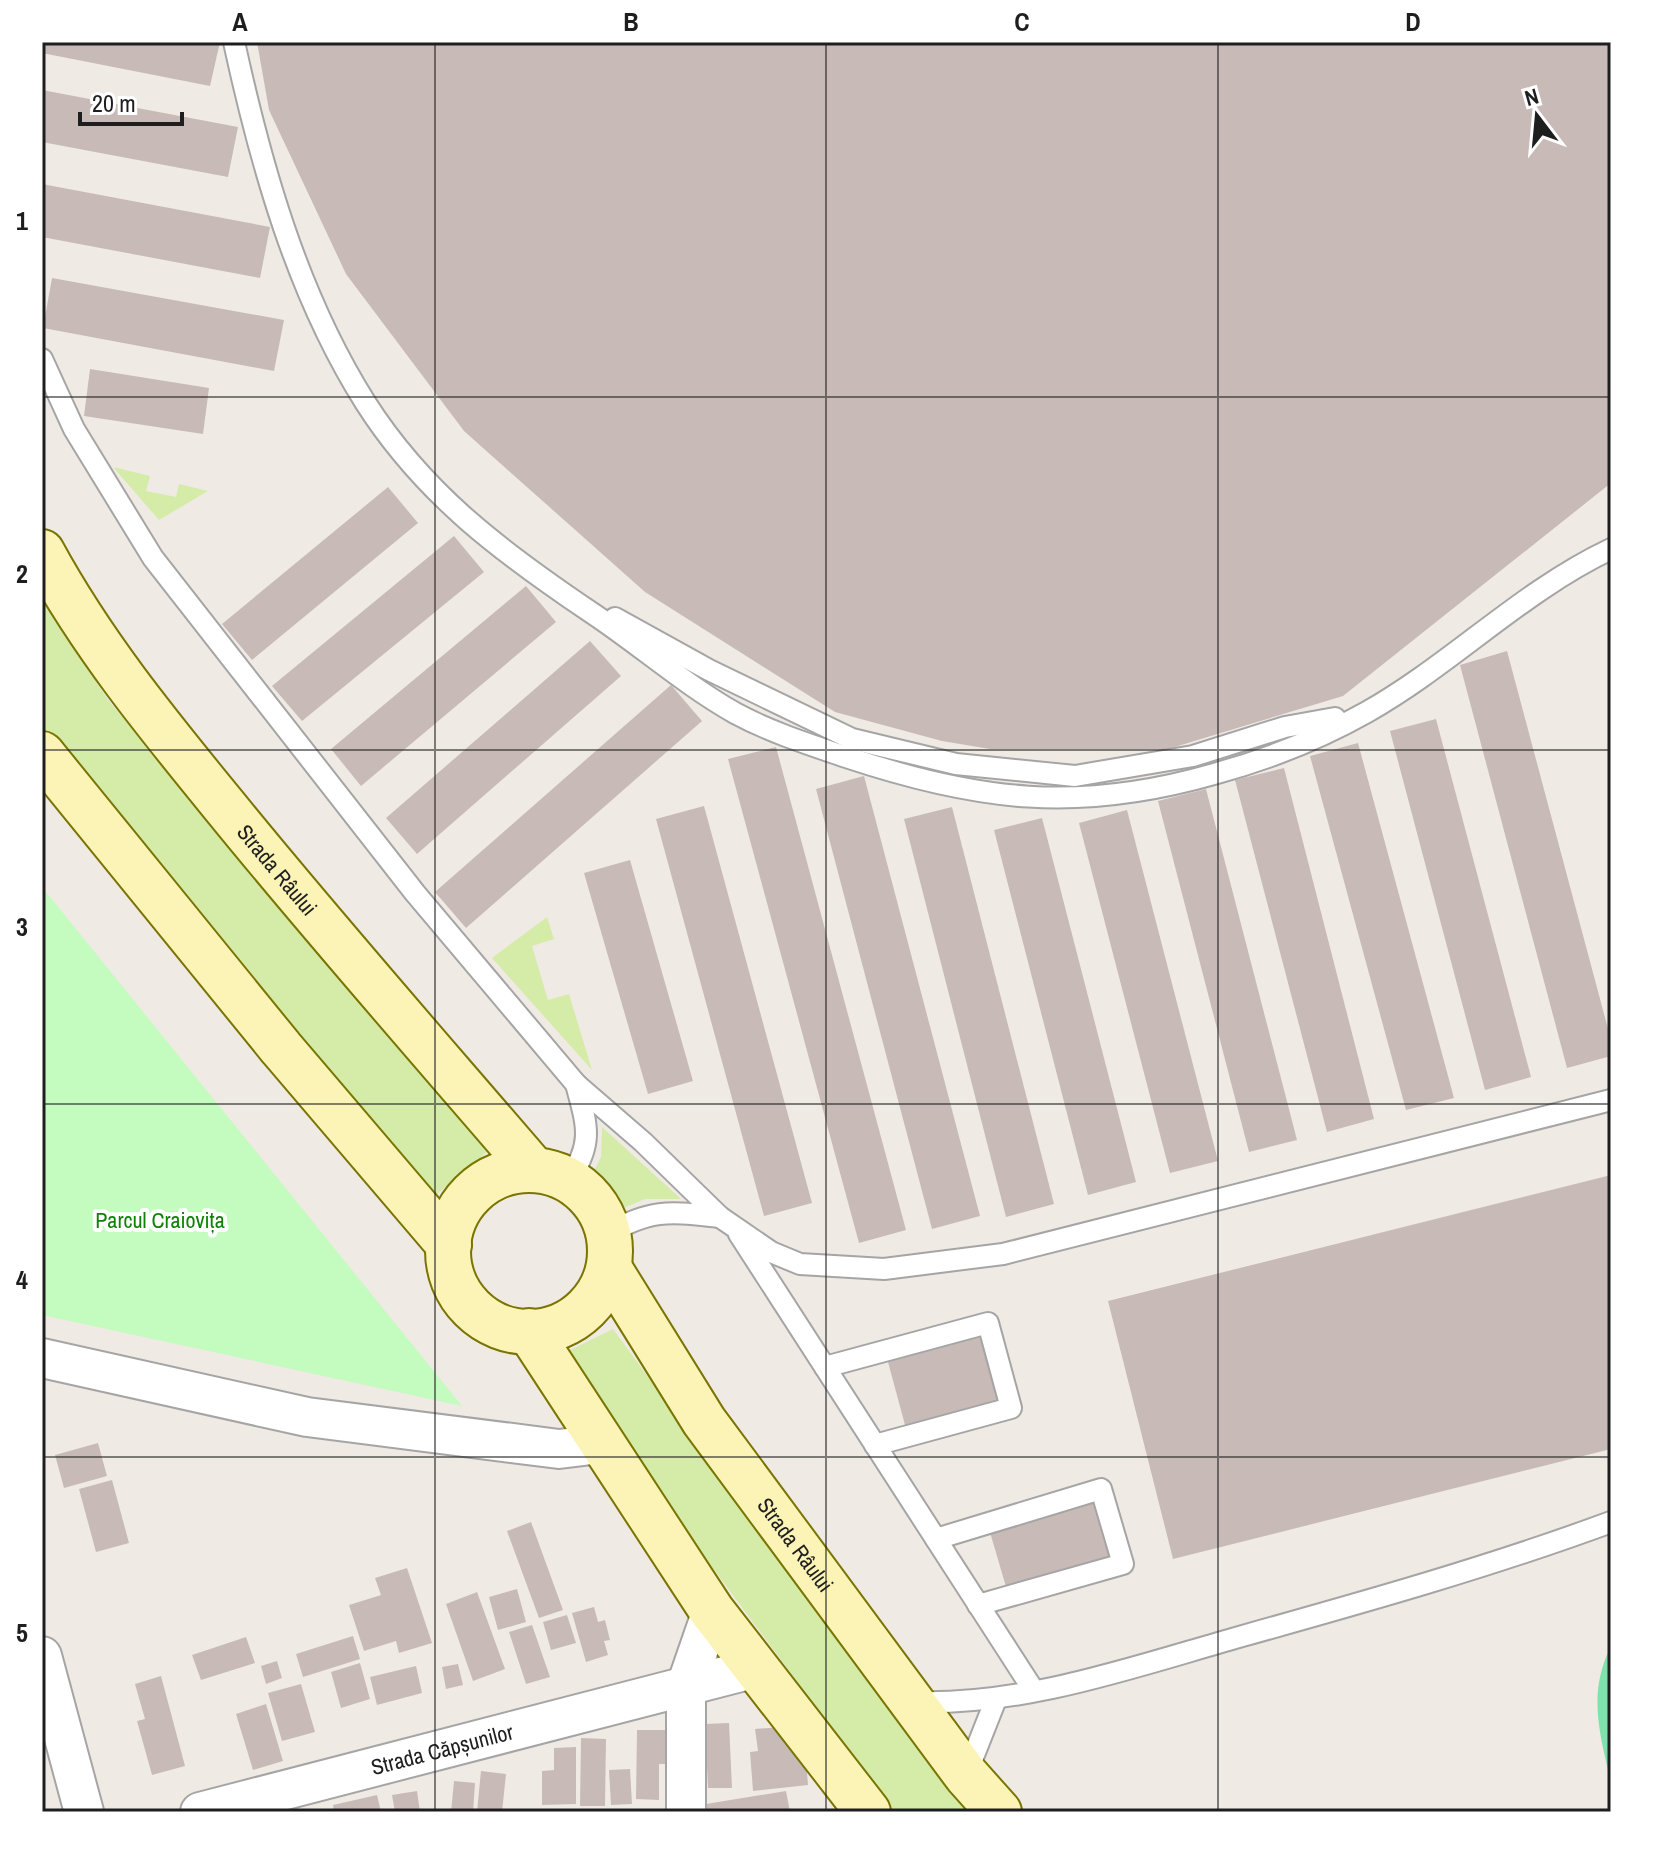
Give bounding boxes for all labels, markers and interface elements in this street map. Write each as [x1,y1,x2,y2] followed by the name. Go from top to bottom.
[232,4,248,39] text: A
[623,4,639,39] text: B
[1014,4,1030,39] text: C
[1405,4,1421,39] text: D
[80,76,182,126] scale bar
[1497,76,1577,156] north arrow
[1521,81,1542,113] text: N
[92,87,136,119] text: 20 m
[16,203,28,238] text: 1
[16,556,28,591] text: 2
[230,818,324,922] street label: Strada Râului
[16,909,28,944] text: 3
[95,1205,225,1235] park label: Parcul Craiovița
[16,1262,28,1297] text: 4
[751,1491,840,1598] street label: Strada Râului
[16,1615,28,1650] text: 5
[368,1717,516,1782] street label: Strada Căpșunilor

